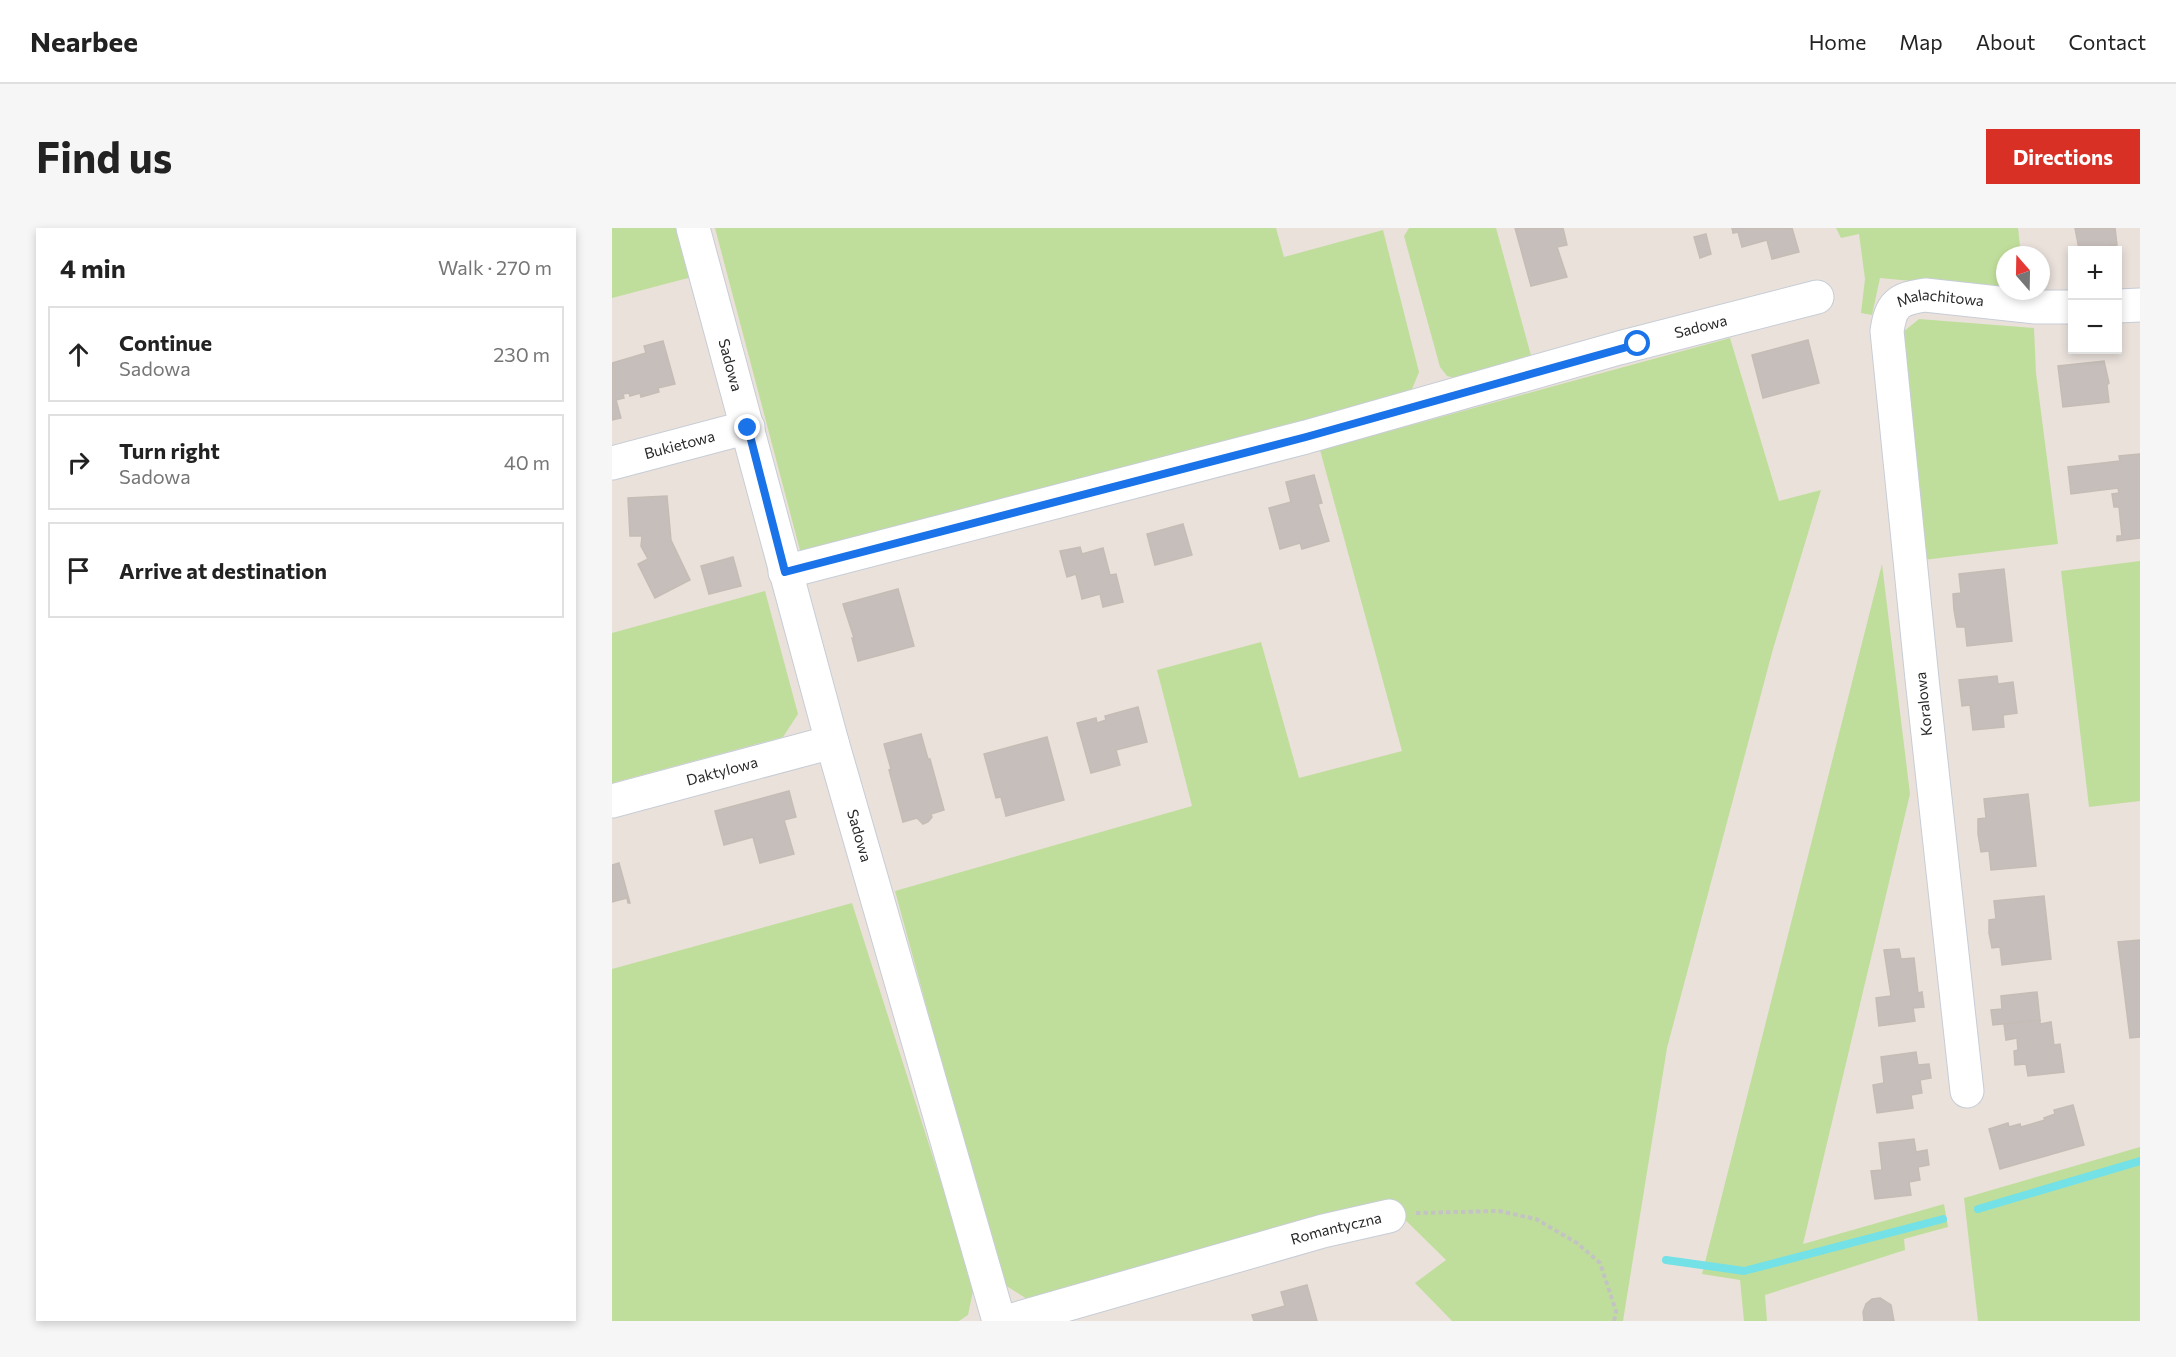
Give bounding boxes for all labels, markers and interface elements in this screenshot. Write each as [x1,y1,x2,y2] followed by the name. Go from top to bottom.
[30,24,138,58] text: Nearbee
[1809,29,1866,54] text: Home
[1899,29,1943,54] text: Map
[1976,29,2035,54] text: About
[2068,29,2146,54] text: Contact
[1986,129,2140,184] button: Directions
[36,130,172,182] text: Find us
[1996,246,2050,300] north arrow
[2068,246,2122,354] map controls
[2068,246,2122,300] button: +
[60,252,126,283] text: 4 min
[438,255,552,279] text: Walk · 270 m
[1893,285,1985,310] street label: Malachitowa
[2068,300,2122,354] button: −
[1672,311,1729,341] street label: Sadowa
[119,329,212,356] text: Continue
[1624,330,1650,356] route start
[715,337,747,393] street label: Sadowa
[62,338,95,371] icon: ahead
[493,342,550,366] text: 230 m
[119,356,191,380] text: Sadowa
[734,414,760,440] route end
[642,426,717,462] street label: Bukietowa
[119,437,220,464] text: Turn right
[62,446,95,479] icon: right
[504,450,550,474] text: 40 m
[119,464,191,488] text: Sadowa
[62,554,95,587] icon: arrive
[119,557,327,584] text: Arrive at destination
[1911,671,1935,737] street label: Koralowa
[684,752,760,789] street label: Daktylowa
[844,807,876,864] street label: Sadowa
[1288,1208,1383,1248] street label: Romantyczna

